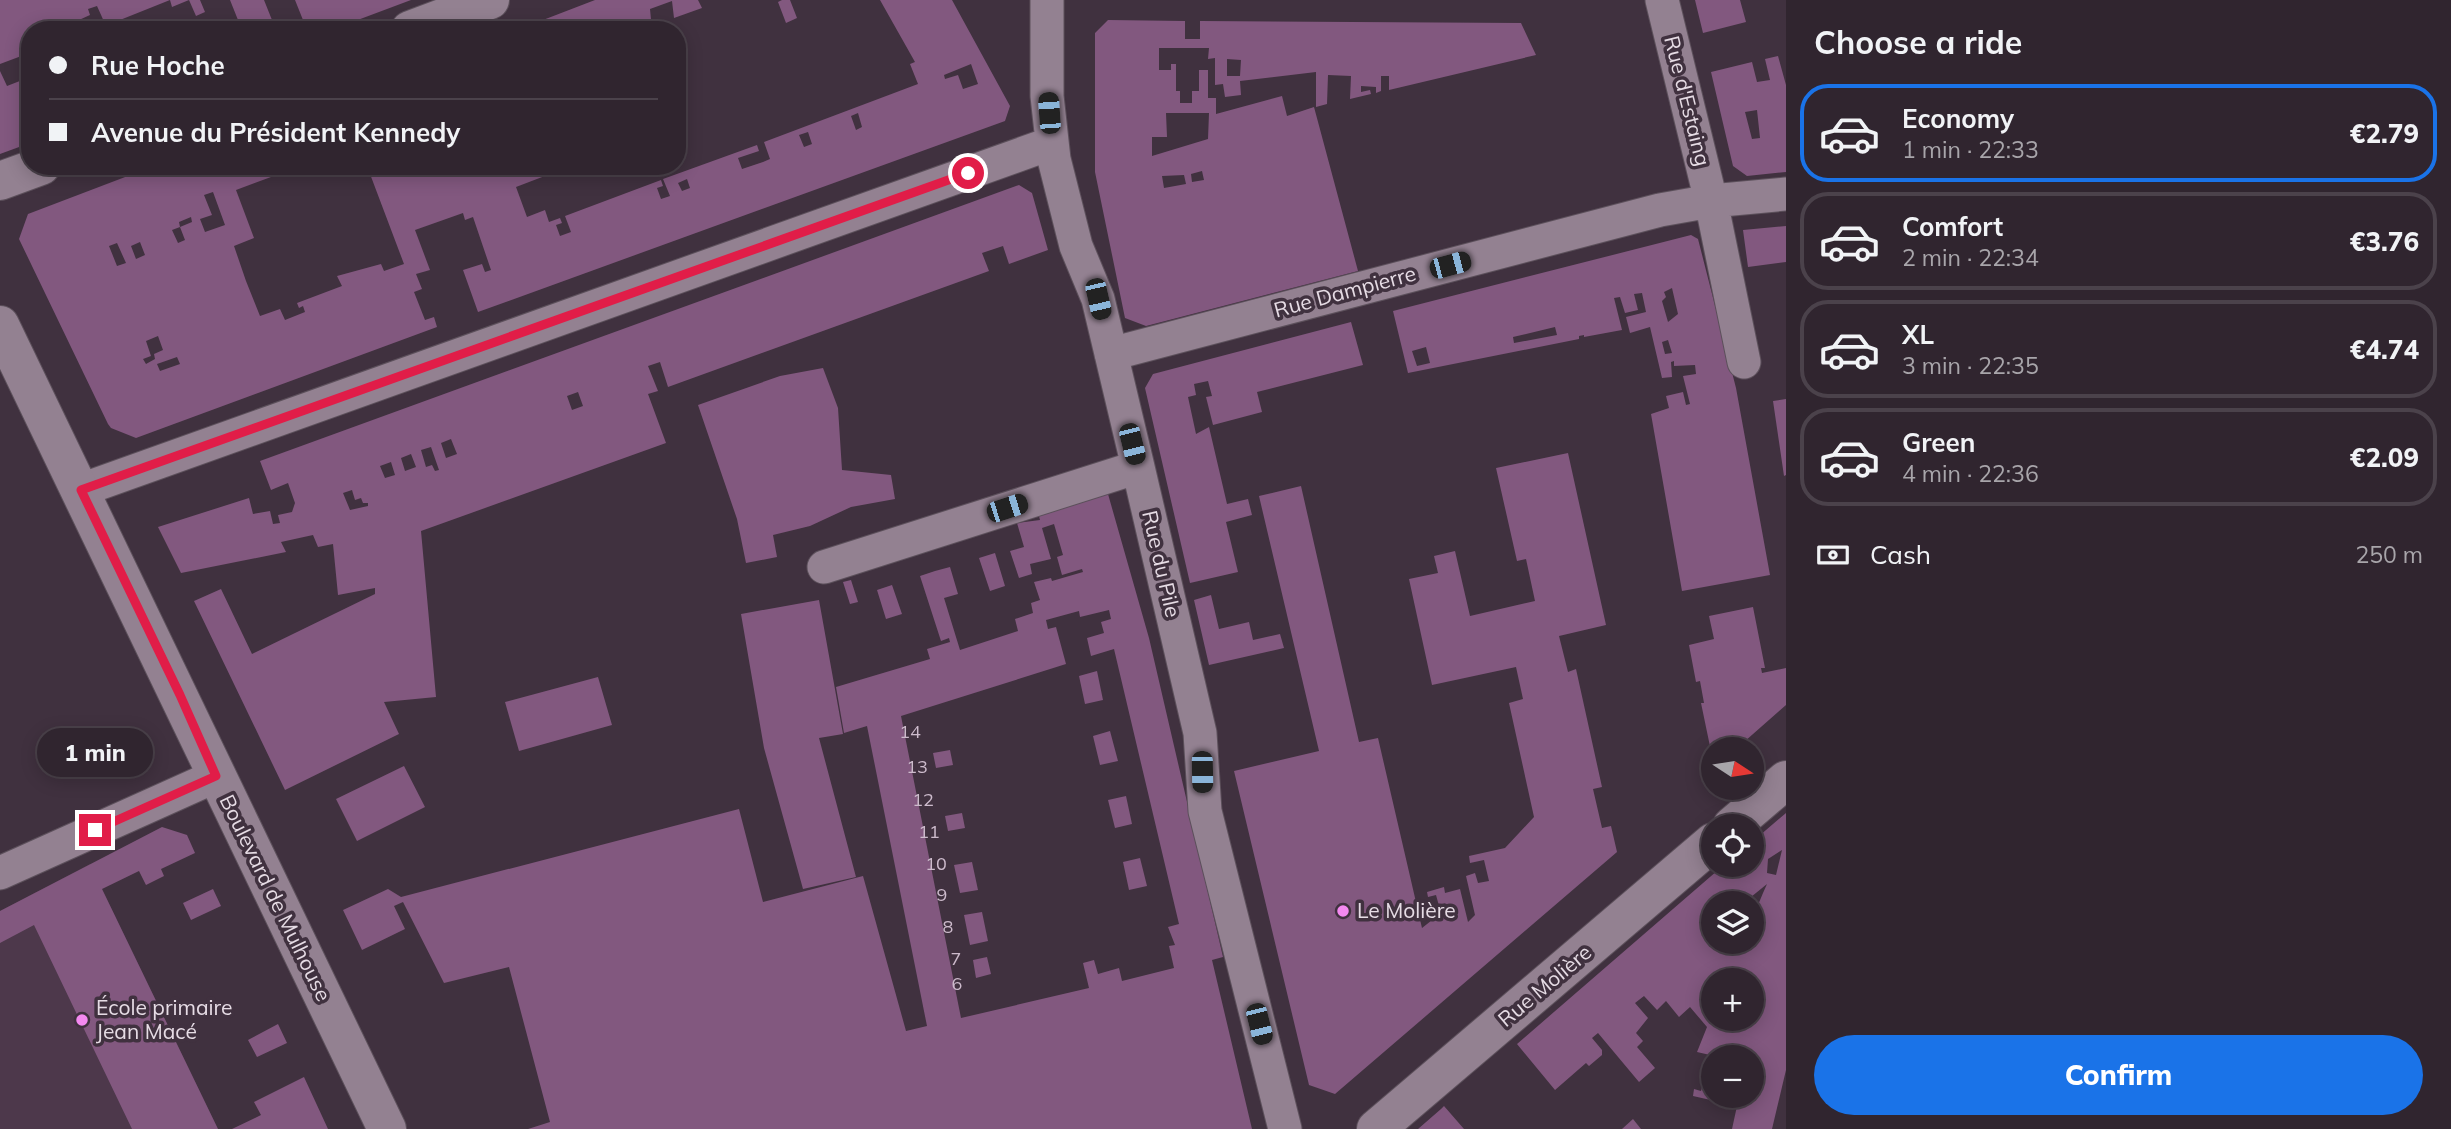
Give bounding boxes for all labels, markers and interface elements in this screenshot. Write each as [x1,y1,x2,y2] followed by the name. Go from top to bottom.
[1814,22,2022,62] text: Choose a ride
[1659,33,1717,169] street label: Rue d'Estaing
[91,49,225,82] text: Rue Hoche
[1038,91,1061,135] car
[1818,102,1881,165] icon: car
[1902,102,2014,135] text: Economy
[91,116,460,149] text: Avenue du Président Kennedy
[2350,117,2419,150] text: €2.79
[1902,135,2039,164] text: 1 min · 22:33
[952,157,984,189] route start
[1818,210,1881,273] icon: car
[1902,210,2003,243] text: Comfort
[2350,225,2419,258] text: €3.76
[1902,243,2039,272] text: 2 min · 22:34
[1427,249,1474,281] car
[1271,260,1419,322] street label: Rue Dampierre
[1084,276,1113,322] car
[1818,318,1881,381] icon: car
[1902,318,1934,351] text: XL
[2350,333,2419,366] text: €4.74
[1902,351,2039,380] text: 3 min · 22:35
[1117,421,1148,467] car
[1818,426,1881,489] icon: car
[1902,426,1975,459] text: Green
[2350,441,2419,474] text: €2.09
[1902,459,2039,488] text: 4 min · 22:36
[984,492,1031,524] car
[1137,508,1187,620] street label: Rue du Pile
[1814,536,1852,574] icon: cash
[1870,538,1931,571] text: Cash
[2355,540,2423,569] text: 250 m
[899,720,921,743] house number: 14
[37,728,153,778] callout: 1 min
[1701,737,1764,800] north arrow
[1701,737,1764,1108] map controls
[64,738,126,767] text: 1 min
[1192,751,1213,793] car
[906,755,928,778] house number: 13
[912,788,934,811] house number: 12
[215,790,337,1005] street label: Boulevard de Mulhouse
[79,814,111,846] route end
[1701,814,1764,877] button: locate
[918,820,940,843] house number: 11
[925,852,947,875] house number: 10
[937,883,947,906] house number: 9
[1701,891,1764,954] button: layers
[1357,897,1456,923] place label: Le Molière
[1335,903,1351,919] marker: Le Molière
[943,915,953,938] house number: 8
[1492,939,1596,1032] street label: Rue Molière
[951,947,961,970] house number: 7
[1701,968,1764,1031] button: +
[952,972,962,995] house number: 6
[96,994,233,1044] place label: École primaire Jean Macé
[1244,1001,1275,1047] car
[74,1012,90,1028] marker: École primaire Jean Macé
[1814,1035,2423,1115] button: Confirm
[1701,1045,1764,1108] button: −

